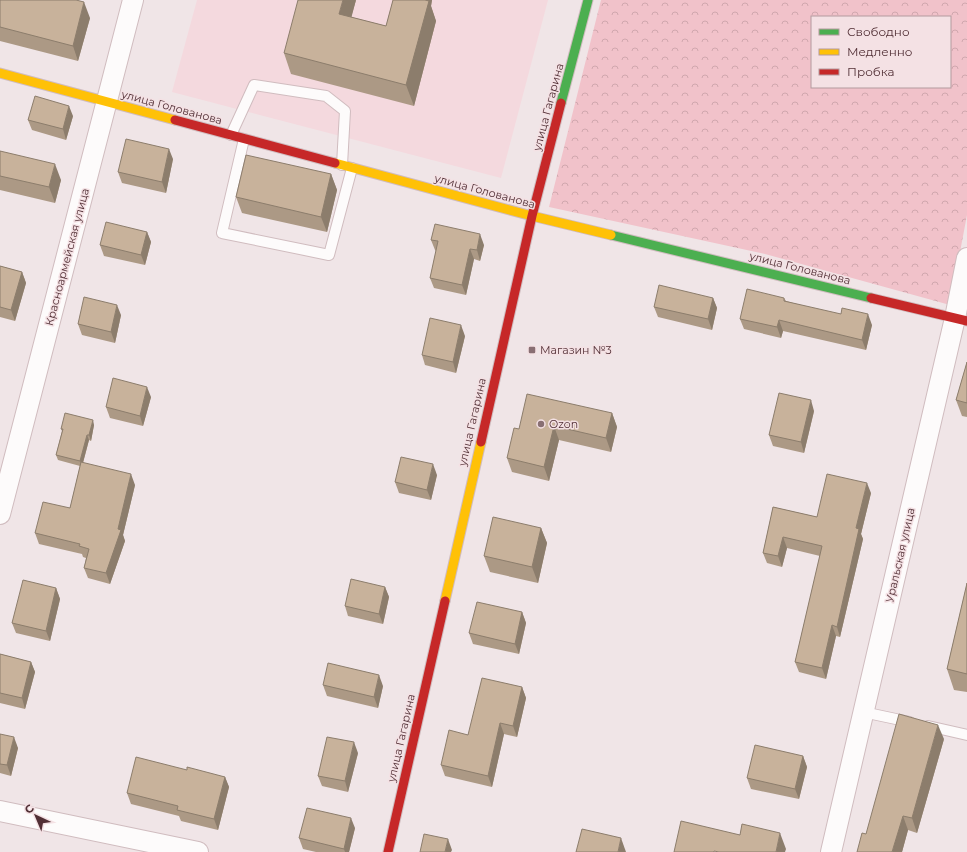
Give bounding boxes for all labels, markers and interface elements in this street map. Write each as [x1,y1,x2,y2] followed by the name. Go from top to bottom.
[811,16,951,88] legend
[847,24,910,39] text: Свободно
[847,44,913,59] text: Медленно
[529,62,566,153] street label: улица Гагарина
[847,64,895,79] text: Пробка
[119,87,224,127] street label: улица Голованова
[432,171,537,211] street label: улица Голованова
[42,187,92,327] street label: Красноармейская улица
[747,248,852,287] street label: улица Голованова
[540,343,612,357] place label: Магазин №3
[527,345,537,355] marker: Магазин №3
[455,376,489,468] street label: улица Гагарина
[549,417,578,431] place label: Ozon
[536,419,546,429] marker: Ozon
[882,506,918,604] street label: Уральская улица
[384,692,418,784] street label: улица Гагарина
[16,796,56,836] north arrow
[21,801,37,817] text: С

